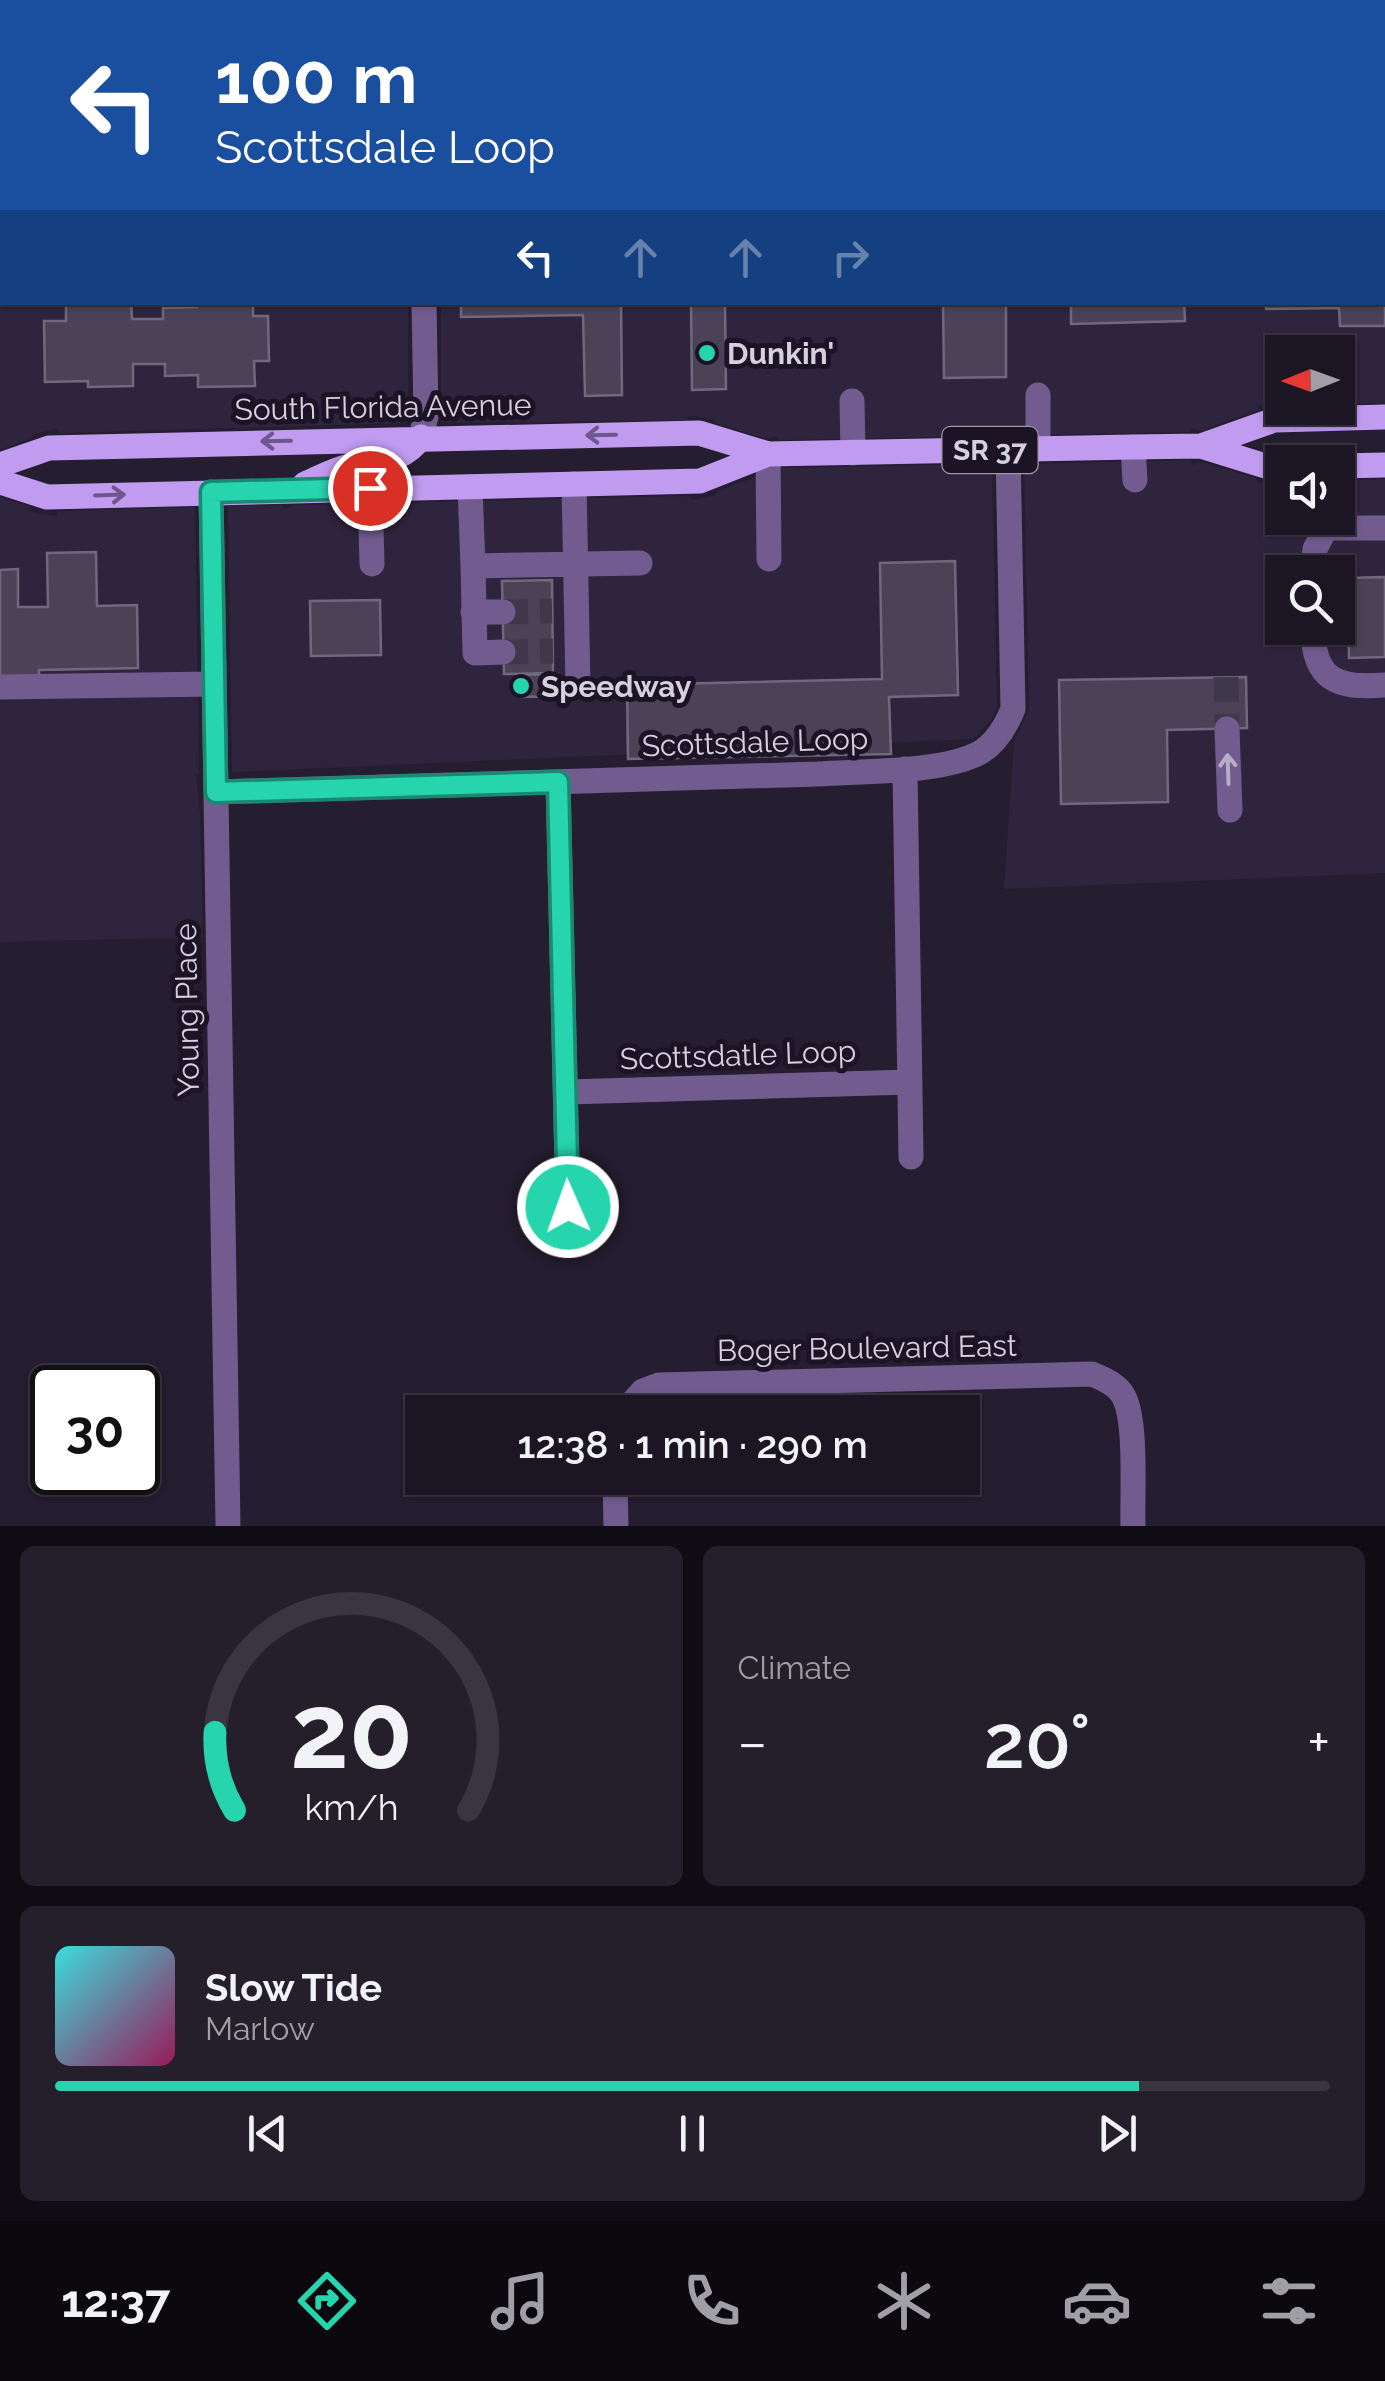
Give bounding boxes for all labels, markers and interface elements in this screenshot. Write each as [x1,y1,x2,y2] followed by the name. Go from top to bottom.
[215,37,418,119] text: 100 m
[50,40,180,170] icon: left
[215,121,555,174] text: Scottsdale Loop
[508,230,563,285] icon: left
[613,230,668,285] icon: ahead
[718,230,773,285] icon: ahead
[823,230,878,285] icon: right
[1265,335,1355,425] north arrow
[1265,335,1355,645] map controls
[727,336,834,371] place label: Dunkin'
[696,342,718,364] marker: Dunkin'
[234,387,532,427] street label: South Florida Avenue
[586,426,618,445] one-way arrow
[942,427,1038,473] road number: SR 37
[261,432,294,450] one-way arrow
[1265,445,1355,535] button: sound
[328,446,413,531] pin
[343,461,398,516] icon: arrive
[93,486,125,505] one-way arrow
[1265,555,1355,645] button: search
[541,669,692,704] place label: Speedway
[510,675,532,697] marker: Speedway
[641,721,869,763] street label: Scottsdale Loop
[1219,754,1238,786] one-way arrow
[168,923,206,1097] street label: Young Place
[619,1033,857,1077] street label: Scottsdatle Loop
[516,1155,620,1259] position arrow
[717,1328,1017,1368] street label: Boger Boulevard East
[30,1365,160,1495] speed limit sign: 30
[517,1422,868,1467] text: 12:38 · 1 min · 290 m
[738,1649,851,1686] text: Climate
[290,1670,413,1792] text: 20
[984,1697,1091,1786] text: 20°
[738,1710,767,1775] text: −
[1307,1710,1330,1775] text: +
[304,1786,398,1828] text: km/h
[205,1965,382,2010] text: Slow Tide
[205,2010,315,2047] text: Marlow
[240,2106,295,2161] icon: previous
[665,2106,720,2161] icon: pause
[1090,2106,1145,2161] icon: next
[292,2266,362,2336] icon: directions
[485,2266,555,2336] icon: music
[677,2266,747,2336] icon: phone
[869,2266,939,2336] icon: climate
[1062,2266,1132,2336] icon: car
[1254,2266,1324,2336] icon: filters
[61,2275,170,2328] text: 12:37

